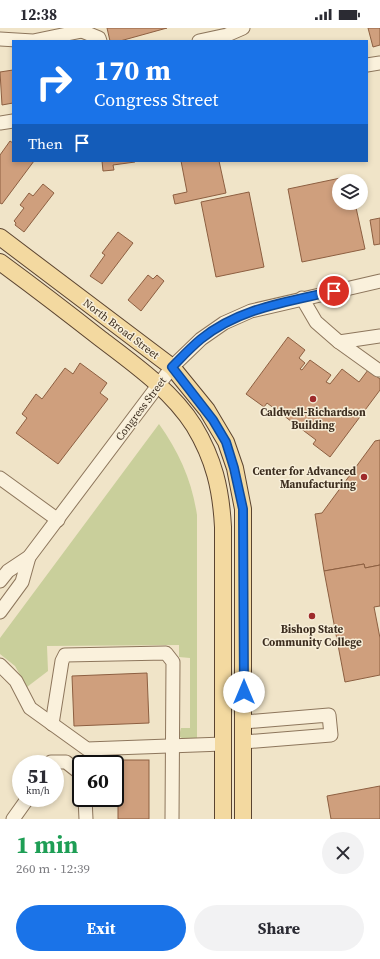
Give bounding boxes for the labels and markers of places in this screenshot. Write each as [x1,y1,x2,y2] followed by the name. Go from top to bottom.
[317,274,351,308] pin
[308,394,318,404] marker: Caldwell-Richardson Building
[260,405,366,433] place label: Caldwell-Richardson Building
[252,464,356,492] place label: Center for Advanced Manufacturing
[359,472,369,482] marker: Center for Advanced Manufacturing
[307,611,317,621] marker: Bishop State Community College
[262,622,362,650] place label: Bishop State Community College

